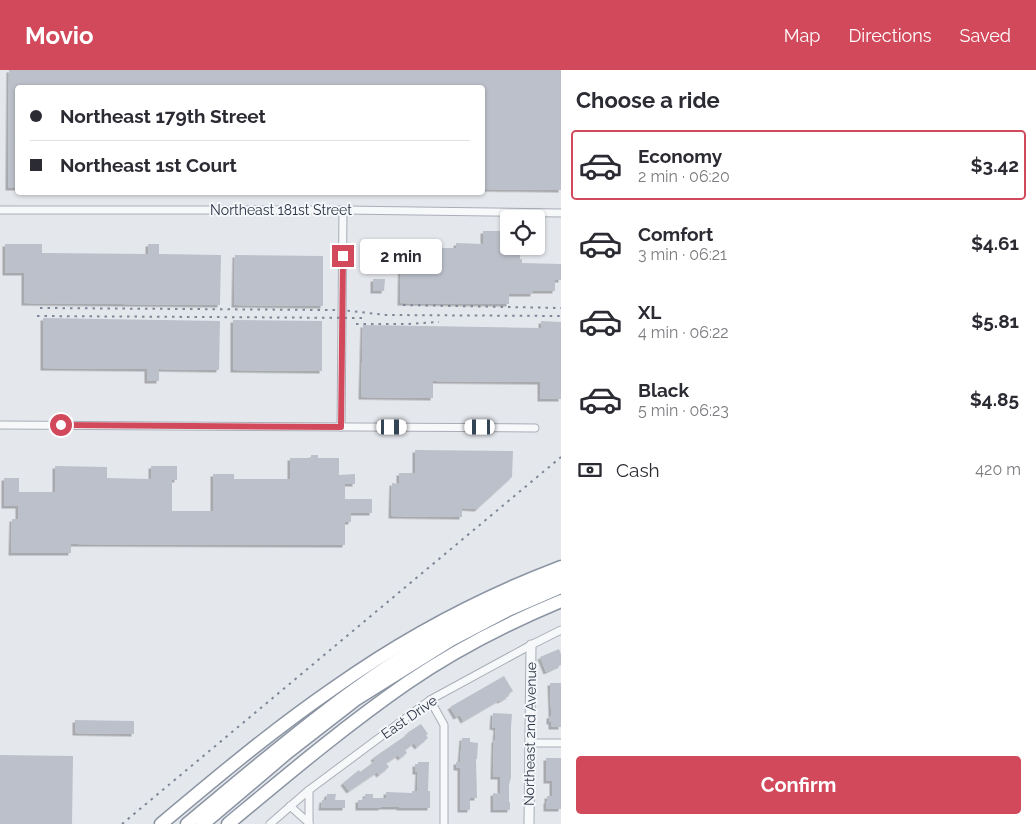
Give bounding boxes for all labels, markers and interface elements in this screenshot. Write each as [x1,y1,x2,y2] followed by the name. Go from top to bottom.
[25,21,94,50] text: Movio
[784,25,820,46] text: Map
[848,25,932,46] text: Directions
[960,25,1011,46] text: Saved
[576,87,720,113] text: Choose a ride
[60,105,266,127] text: Northeast 179th Street
[578,143,623,188] icon: car
[638,145,722,167] text: Economy
[60,154,237,176] text: Northeast 1st Court
[971,154,1019,176] text: $3.42
[638,167,730,186] text: 2 min · 06:20
[210,202,352,218] street label: Northeast 181st Street
[500,210,545,255] map controls
[500,210,545,255] button: locate
[578,221,623,266] icon: car
[638,223,713,245] text: Comfort
[971,232,1019,254] text: $4.61
[360,238,443,274] callout: 2 min
[332,245,354,267] route end
[638,245,727,264] text: 3 min · 06:21
[380,247,422,266] text: 2 min
[578,299,623,344] icon: car
[638,301,661,323] text: XL
[971,310,1019,332] text: $5.81
[638,323,729,342] text: 4 min · 06:22
[578,377,623,422] icon: car
[638,379,689,401] text: Black
[970,388,1019,410] text: $4.85
[638,401,729,420] text: 5 min · 06:23
[50,414,72,436] route start
[377,420,407,435] car
[465,420,495,435] car
[576,456,604,484] icon: cash
[616,459,660,481] text: Cash
[975,460,1021,479] text: 420 m
[521,662,539,806] street label: Northeast 2nd Avenue
[378,692,440,742] street label: East Drive
[576,756,1021,814] button: Confirm

